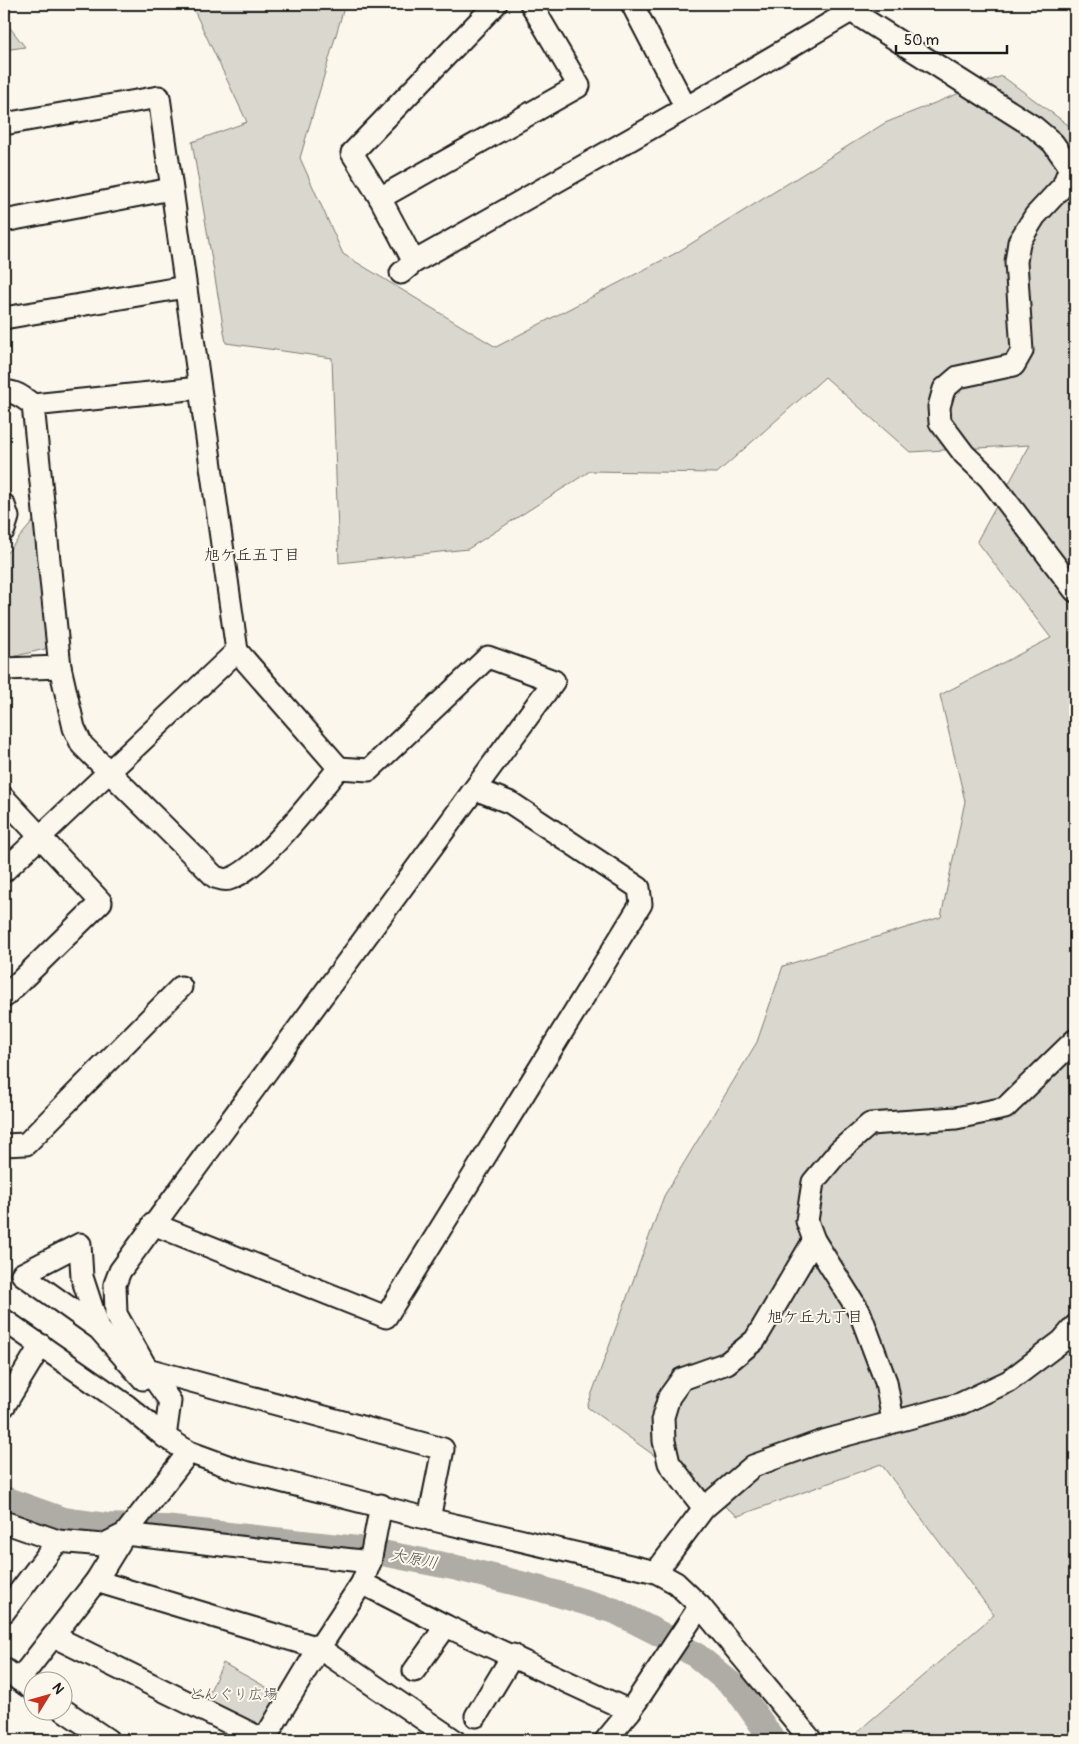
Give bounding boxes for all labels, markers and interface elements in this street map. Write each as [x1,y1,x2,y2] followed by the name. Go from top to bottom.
[896,22,1008,54] scale bar
[904,31,939,50] text: 50 m
[204,545,300,565] district label: 旭ケ丘五丁目
[767,1307,863,1327] district label: 旭ケ丘九丁目
[389,1545,439,1573] water label: 大原川
[22,1672,72,1722] north arrow
[48,1680,68,1697] text: N
[188,1685,278,1704] park label: どんぐり広場

